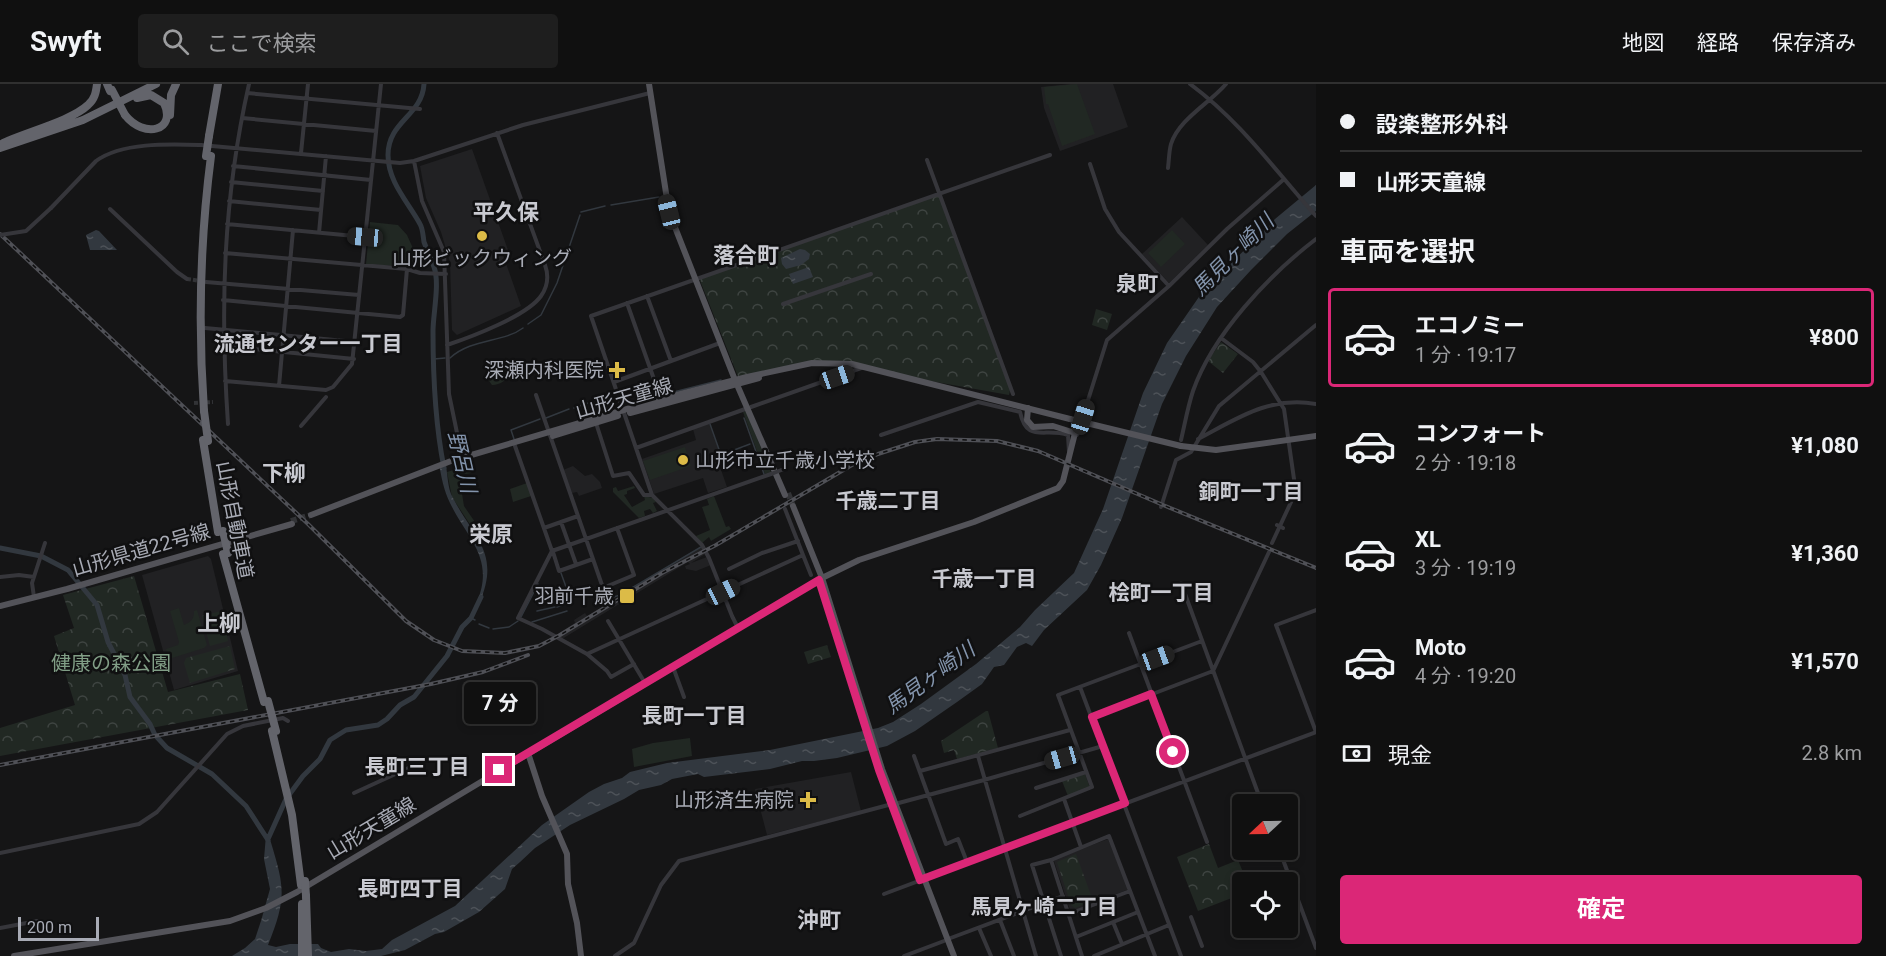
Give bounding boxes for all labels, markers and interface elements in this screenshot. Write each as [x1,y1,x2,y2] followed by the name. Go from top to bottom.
[138,14,558,68] search box
[30,25,102,58] text: Swyft
[159,25,192,58] icon: search
[207,31,317,56] text: ここで検索
[1622,31,1664,55] text: 地図
[1697,31,1739,55] text: 経路
[1772,31,1856,55] text: 保存済み
[1376,112,1508,137] text: 設楽整形外科
[1376,170,1486,195] text: 山形天童線
[656,192,682,232] car
[473,200,539,225] district label: 平久保
[1187,208,1280,301] water label: 馬見ヶ崎川
[346,226,384,248] car
[475,229,489,243] marker: 山形ビックウィング
[1340,236,1475,268] text: 車両を選択
[713,243,779,268] district label: 落合町
[392,246,572,270] place label: 山形ビックウィング
[1116,272,1158,296] district label: 泉町
[1343,311,1397,365] icon: car
[1415,313,1525,338] text: エコノミー
[1809,325,1859,350] text: ¥800
[214,332,403,356] district label: 流通センター一丁目
[1415,343,1516,367] text: 1 分 · 19:17
[484,358,604,382] place label: 深瀬内科医院
[608,361,626,379] marker: 深瀬内科医院
[817,363,857,391] car
[573,373,675,423] street label: 山形天童線
[1069,397,1097,437] car
[1343,419,1397,473] icon: car
[1415,421,1546,446] text: コンフォート
[443,429,481,497] water label: 野呂川
[1791,433,1859,458] text: ¥1,080
[695,448,875,472] place label: 山形市立千歳小学校
[1415,451,1516,475] text: 2 分 · 19:18
[676,453,690,467] marker: 山形市立千歳小学校
[212,459,258,581] street label: 山形自動車道
[262,461,306,486] district label: 下柳
[1199,480,1304,504] district label: 銅町一丁目
[836,489,941,513] district label: 千歳二丁目
[69,519,213,581] street label: 山形県道22号線
[469,522,513,547] district label: 栄原
[1343,527,1397,581] icon: car
[1415,527,1441,552] text: XL
[1791,541,1859,566] text: ¥1,360
[1415,556,1516,580] text: 3 分 · 19:19
[932,567,1037,591] district label: 千歳一丁目
[703,576,743,608] car
[1109,581,1214,605] district label: 桧町一丁目
[534,584,614,608] place label: 羽前千歳
[618,587,636,605] marker: 羽前千歳
[197,611,241,636] district label: 上柳
[1343,635,1397,689] icon: car
[1415,635,1466,660] text: Moto
[880,636,981,719] water label: 馬見ヶ崎川
[1137,643,1177,673] car
[1791,649,1859,674] text: ¥1,570
[51,651,171,675] park label: 健康の森公園
[1415,664,1516,688] text: 4 分 · 19:20
[463,683,535,725] callout: 7 分
[482,691,518,715] text: 7 分
[642,704,747,728] district label: 長町一丁目
[1340,737,1373,770] icon: cash
[1159,738,1186,765] route start
[1802,741,1862,765] text: 2.8 km
[1388,743,1432,768] text: 現金
[1042,744,1082,772] car
[365,755,470,779] district label: 長町三丁目
[485,756,512,783] route end
[674,788,794,812] place label: 山形済生病院
[799,791,817,809] marker: 山形済生病院
[322,792,420,864] street label: 山形天童線
[1232,794,1298,860] north arrow
[1232,794,1298,938] map controls
[1232,872,1298,938] button: locate
[1340,875,1862,944] button: 確定
[358,877,463,901] district label: 長町四丁目
[971,895,1118,919] district label: 馬見ヶ崎二丁目
[797,908,841,933] district label: 沖町
[18,914,99,942] scale bar
[27,918,72,937] text: 200 m

